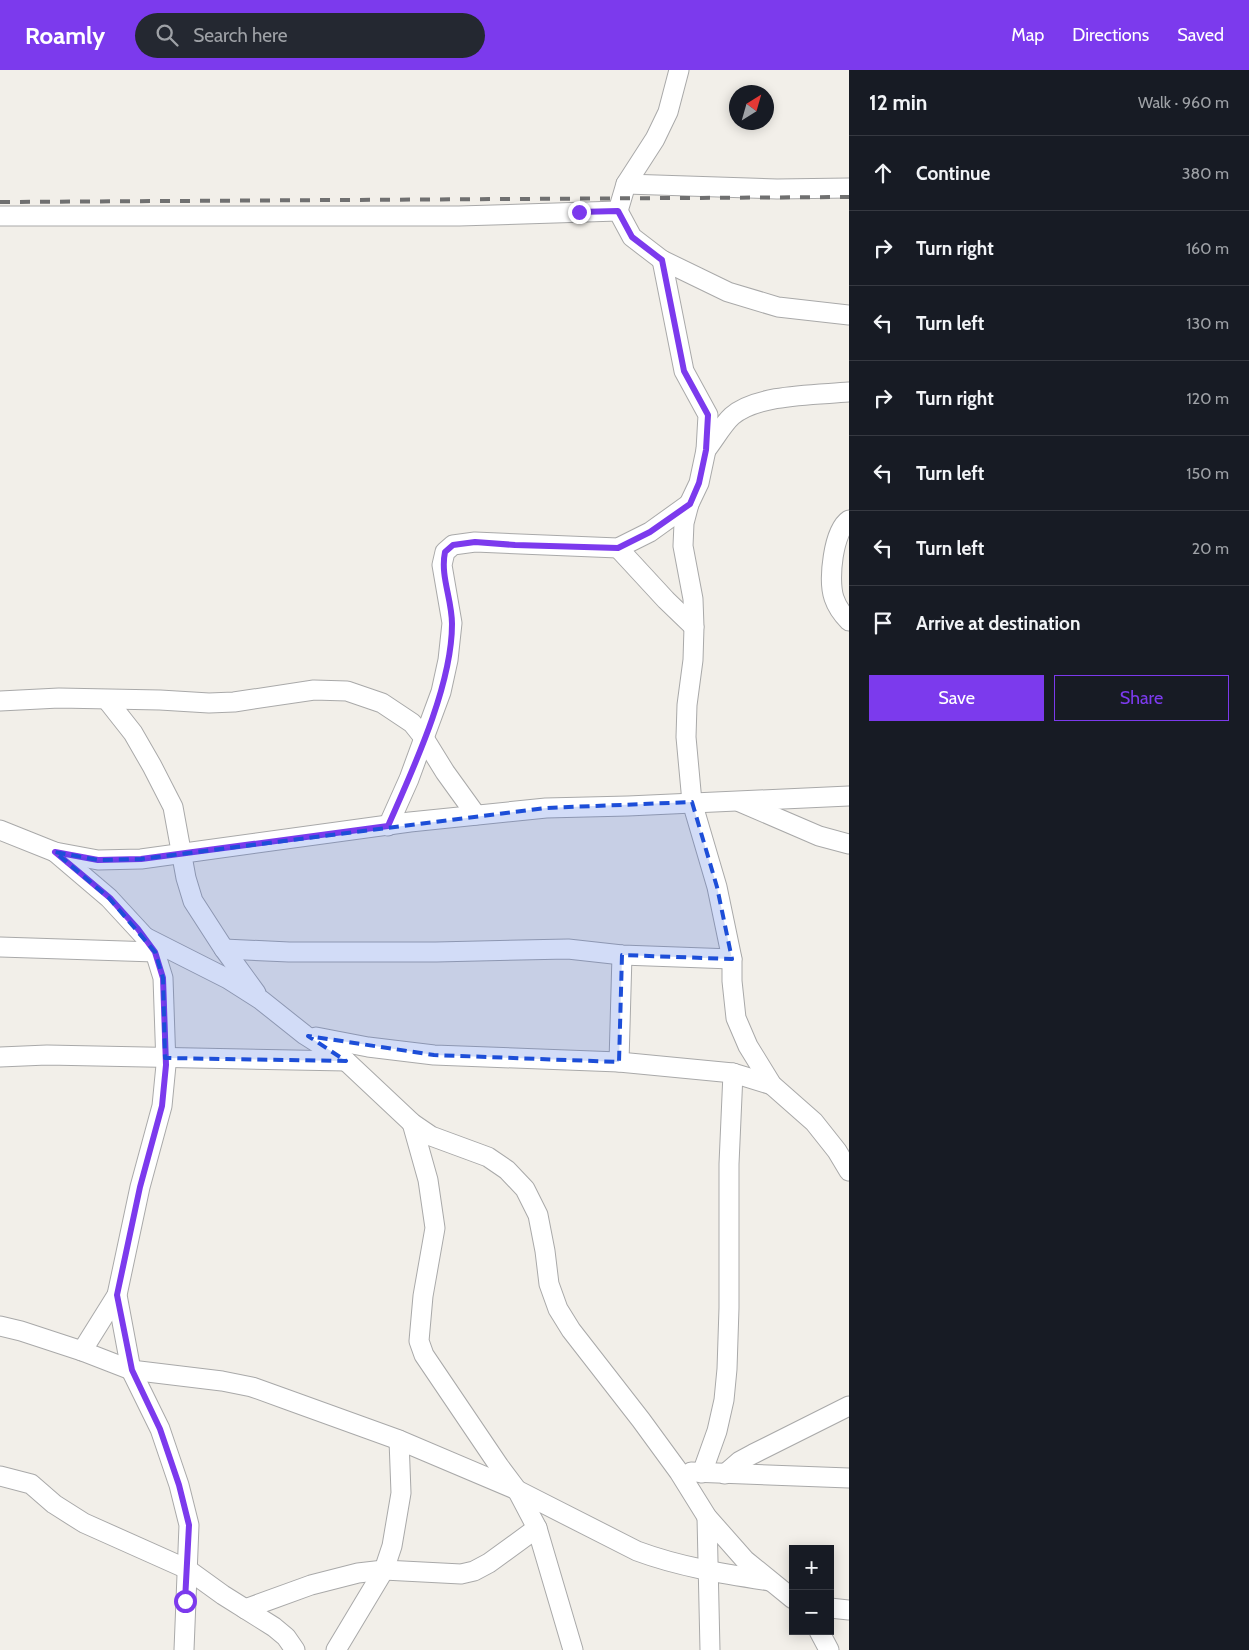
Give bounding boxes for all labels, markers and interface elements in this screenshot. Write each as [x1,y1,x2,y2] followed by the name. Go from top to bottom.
[135,13,485,58] search box
[25,21,105,50] text: Roamly
[153,21,181,49] icon: search
[193,24,288,47] text: Search here
[1011,24,1044,46] text: Map
[1072,24,1149,46] text: Directions
[1177,24,1224,46] text: Saved
[729,85,774,130] north arrow
[869,90,927,115] text: 12 min
[1138,93,1229,112] text: Walk · 960 m
[869,159,897,187] icon: ahead
[916,162,990,185] text: Continue
[1182,164,1229,183] text: 380 m
[568,201,591,224] route end
[869,234,897,262] icon: right
[916,237,994,260] text: Turn right
[1186,239,1229,258] text: 160 m
[869,309,897,337] icon: left
[916,312,984,335] text: Turn left
[1186,314,1229,333] text: 130 m
[869,384,897,412] icon: right
[916,387,994,410] text: Turn right
[1187,389,1229,408] text: 120 m
[869,459,897,487] icon: left
[916,462,984,485] text: Turn left
[1186,464,1229,483] text: 150 m
[869,534,897,562] icon: left
[916,537,984,560] text: Turn left
[1192,539,1229,558] text: 20 m
[869,609,897,637] icon: arrive
[916,612,1080,635] text: Arrive at destination
[869,675,1044,721] button: Save
[1054,675,1229,721] button: Share
[789,1545,834,1635] map controls
[789,1545,834,1590] button: +
[174,1590,197,1613] route start
[789,1590,834,1635] button: −

